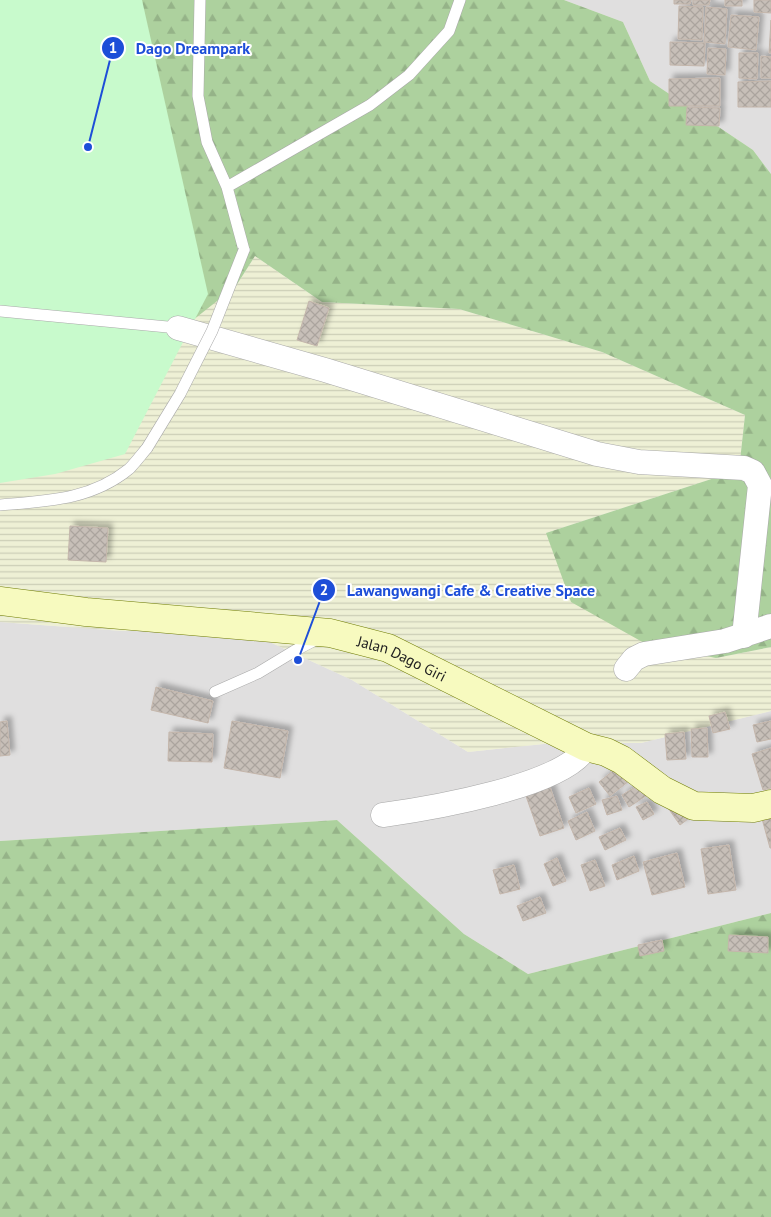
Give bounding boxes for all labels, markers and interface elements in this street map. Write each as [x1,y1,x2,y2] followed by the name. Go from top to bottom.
[101,33,260,64] callout: Dago Dreampark
[109,38,117,57] text: 1
[136,38,250,58] text: Dago Dreampark
[312,575,606,606] callout: Lawangwangi Cafe & Creative Space
[320,580,328,599] text: 2
[347,580,595,600] text: Lawangwangi Cafe & Creative Space
[354,631,450,685] street label: Jalan Dago Giri

